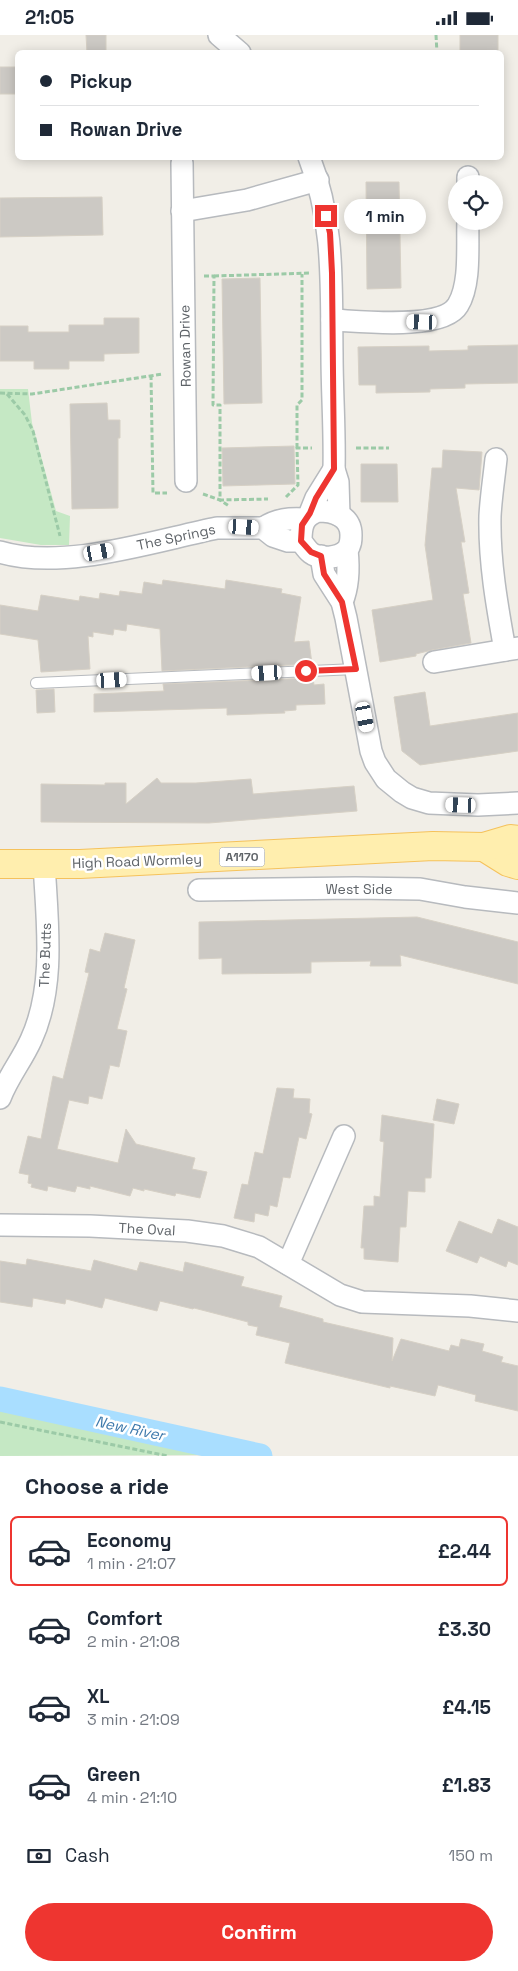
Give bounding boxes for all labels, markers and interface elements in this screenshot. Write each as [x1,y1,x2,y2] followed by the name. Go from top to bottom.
[25,5,74,30] text: 21:05
[70,69,132,94] text: Pickup
[70,117,182,142] text: Rowan Drive
[448,175,503,230] map controls
[448,175,503,230] button: locate
[344,199,426,233] callout: 1 min
[315,205,337,227] route end
[365,206,405,227] text: 1 min
[175,305,195,387] street label: Rowan Drive
[406,314,437,330] car
[228,519,259,535] car
[135,520,217,554] street label: The Springs
[82,542,115,562] car
[295,660,317,682] route start
[251,665,282,681] car
[96,672,127,688] car
[354,701,375,733] car
[445,797,476,813] car
[220,847,264,867] road number: A1170
[72,850,202,872] street label: High Road Wormley
[326,880,392,898] street label: West Side
[35,922,55,988] street label: The Butts
[118,1219,176,1239] street label: The Oval
[94,1411,168,1445] water label: New River
[25,1472,169,1500] text: Choose a ride
[87,1528,171,1553] text: Economy
[27,1529,72,1574] icon: car
[438,1539,491,1564] text: £2.44
[87,1553,176,1574] text: 1 min · 21:07
[87,1606,163,1631] text: Comfort
[27,1607,72,1652] icon: car
[438,1617,491,1642] text: £3.30
[87,1631,180,1652] text: 2 min · 21:08
[87,1684,110,1709] text: XL
[27,1685,72,1730] icon: car
[442,1695,491,1720] text: £4.15
[87,1709,180,1730] text: 3 min · 21:09
[87,1762,140,1787] text: Green
[27,1763,72,1808] icon: car
[442,1773,491,1798] text: £1.83
[87,1787,177,1808] text: 4 min · 21:10
[25,1842,53,1870] icon: cash
[65,1843,110,1868] text: Cash
[449,1845,493,1866] text: 150 m
[25,1903,493,1961] button: Confirm

